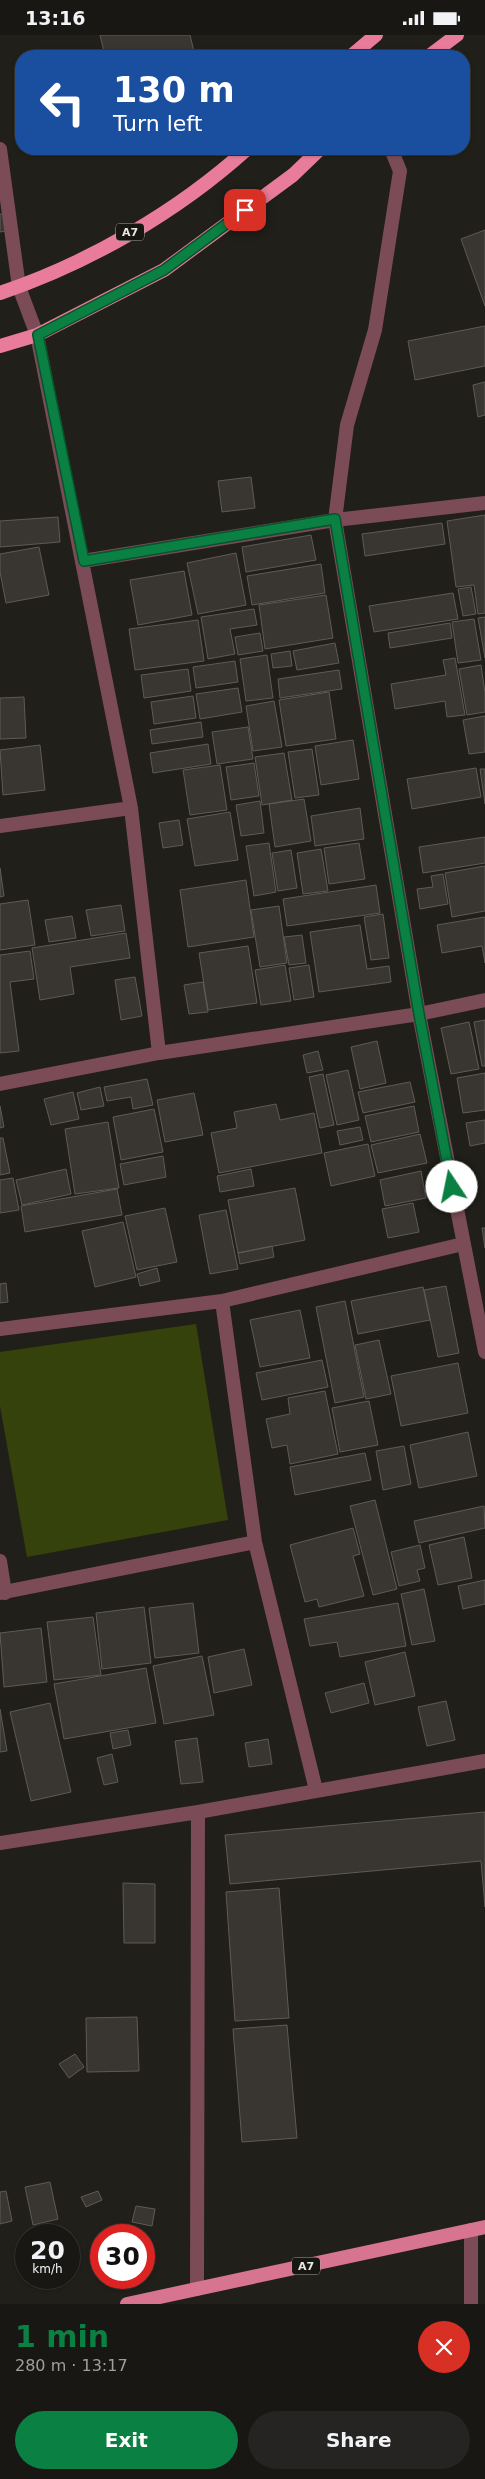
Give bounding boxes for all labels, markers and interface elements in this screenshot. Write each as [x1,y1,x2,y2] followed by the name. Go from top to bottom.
[25,7,85,29] text: 13:16
[30,70,95,135] icon: left
[113,70,235,110] text: 130 m
[113,111,202,136] text: Turn left
[224,189,266,231] pin
[231,196,259,224] icon: arrive
[116,223,144,241] road number: A7
[425,1160,477,1212] position arrow
[90,2224,155,2289] speed limit sign: 30
[30,2236,65,2265] text: 20
[292,2257,320,2275] road number: A7
[32,2262,63,2276] text: km/h
[15,2319,109,2354] text: 1 min
[418,2321,470,2373] button: close
[15,2356,128,2375] text: 280 m · 13:17
[15,2411,238,2469] button: Exit
[248,2411,470,2469] button: Share

